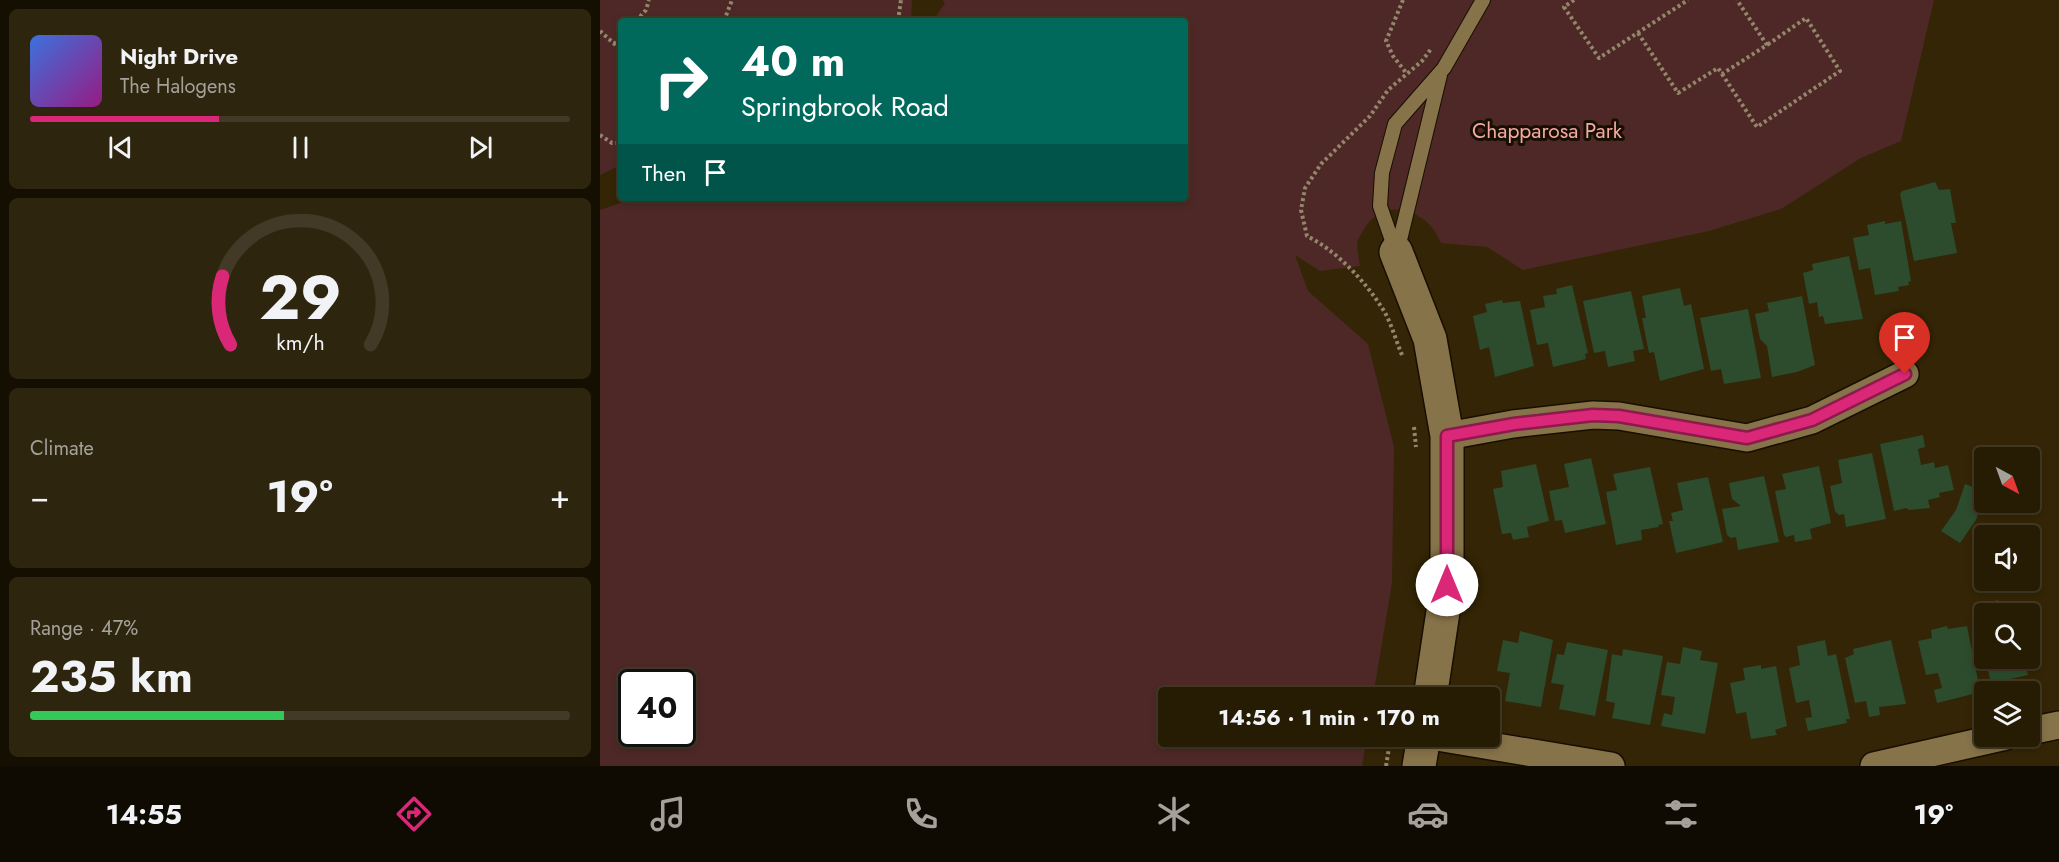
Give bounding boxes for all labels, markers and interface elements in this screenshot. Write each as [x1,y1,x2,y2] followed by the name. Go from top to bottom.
[741,31,845,92] text: 40 m
[120,40,238,72] text: Night Drive
[642,42,720,120] icon: right
[120,72,236,101] text: The Halogens
[741,87,949,126] text: Springbrook Road
[1472,116,1623,146] park label: Chapparosa Park
[104,131,137,164] icon: previous
[284,131,317,164] icon: pause
[464,131,497,164] icon: next
[699,156,732,189] icon: arrive
[642,157,687,189] text: Then
[259,253,341,343] text: 29
[1879,312,1930,374] pin
[1888,321,1921,354] icon: arrive
[276,328,324,359] text: km/h
[30,434,94,463] text: Climate
[1974,447,2040,513] north arrow
[1974,447,2040,747] map controls
[266,464,333,529] text: 19°
[30,473,49,520] text: −
[550,473,570,520] text: +
[1974,525,2040,591] button: sound
[1415,553,1479,617] position arrow
[1974,603,2040,669] button: search
[30,614,138,643] text: Range · 47%
[30,644,193,709] text: 235 km
[618,669,696,747] speed limit sign: 40
[1974,681,2040,747] button: layers
[1218,701,1440,733] text: 14:56 · 1 min · 170 m
[393,793,435,835] icon: directions
[647,793,689,835] icon: music
[900,793,942,835] icon: phone
[1153,793,1195,835] icon: climate
[1407,793,1449,835] icon: car
[1660,793,1702,835] icon: filters
[106,795,182,834] text: 14:55
[1913,795,1953,834] text: 19°

